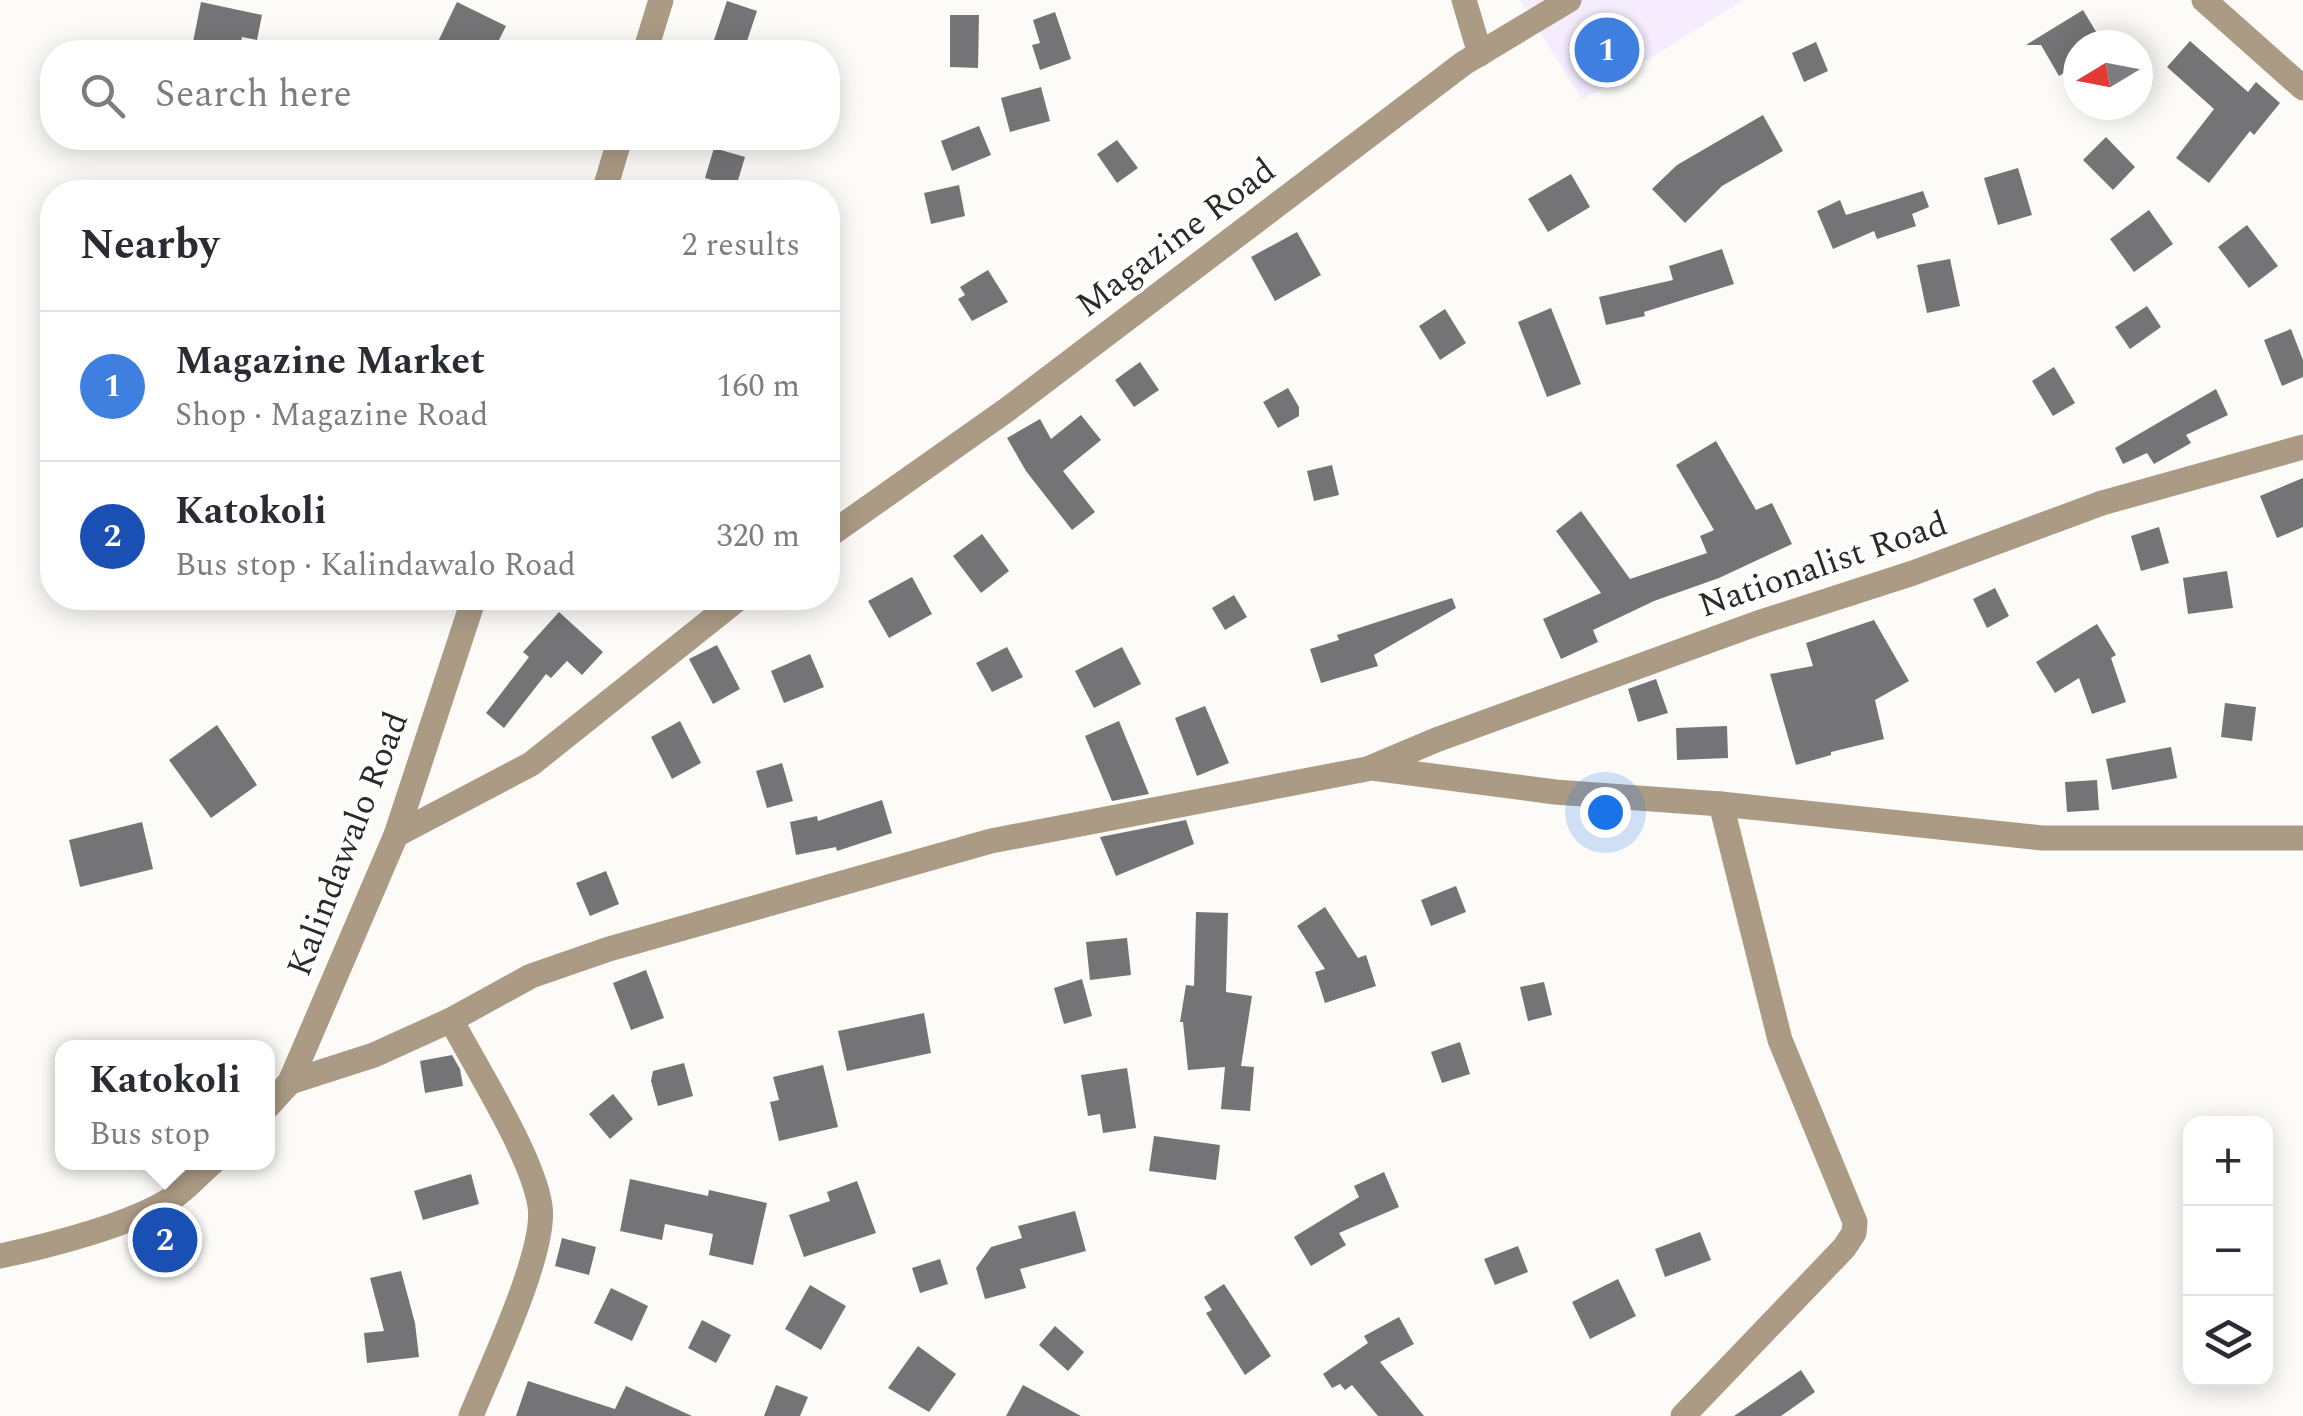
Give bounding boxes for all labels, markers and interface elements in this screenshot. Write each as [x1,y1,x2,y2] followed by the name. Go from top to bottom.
[1574,12,1640,88] pin: 1
[2063,30,2153,120] north arrow
[40,40,840,150] search box
[155,66,352,124] text: Search here
[75,68,130,123] icon: search
[1065,145,1287,331] street label: Magazine Road
[80,214,219,277] text: Nearby
[681,221,800,270] text: 2 results
[175,333,485,391] text: Magazine Market
[104,362,121,411] text: 1
[716,362,800,411] text: 160 m
[175,391,488,440] text: Shop · Magazine Road
[175,483,327,541] text: Katokoli
[1691,498,1955,632] street label: Nationalist Road
[104,512,121,561] text: 2
[716,512,800,561] text: 320 m
[175,541,576,590] text: Bus stop · Kalindawalo Road
[273,704,423,984] street label: Kalindawalo Road
[1580,787,1631,838] your location
[55,1040,275,1170] popup
[89,1052,241,1110] text: Katokoli
[89,1110,210,1159] text: Bus stop
[2183,1116,2273,1386] map controls
[2183,1116,2273,1206] button: +
[132,1202,198,1278] pin: 2
[2183,1206,2273,1296] button: −
[2183,1296,2273,1386] button: layers

